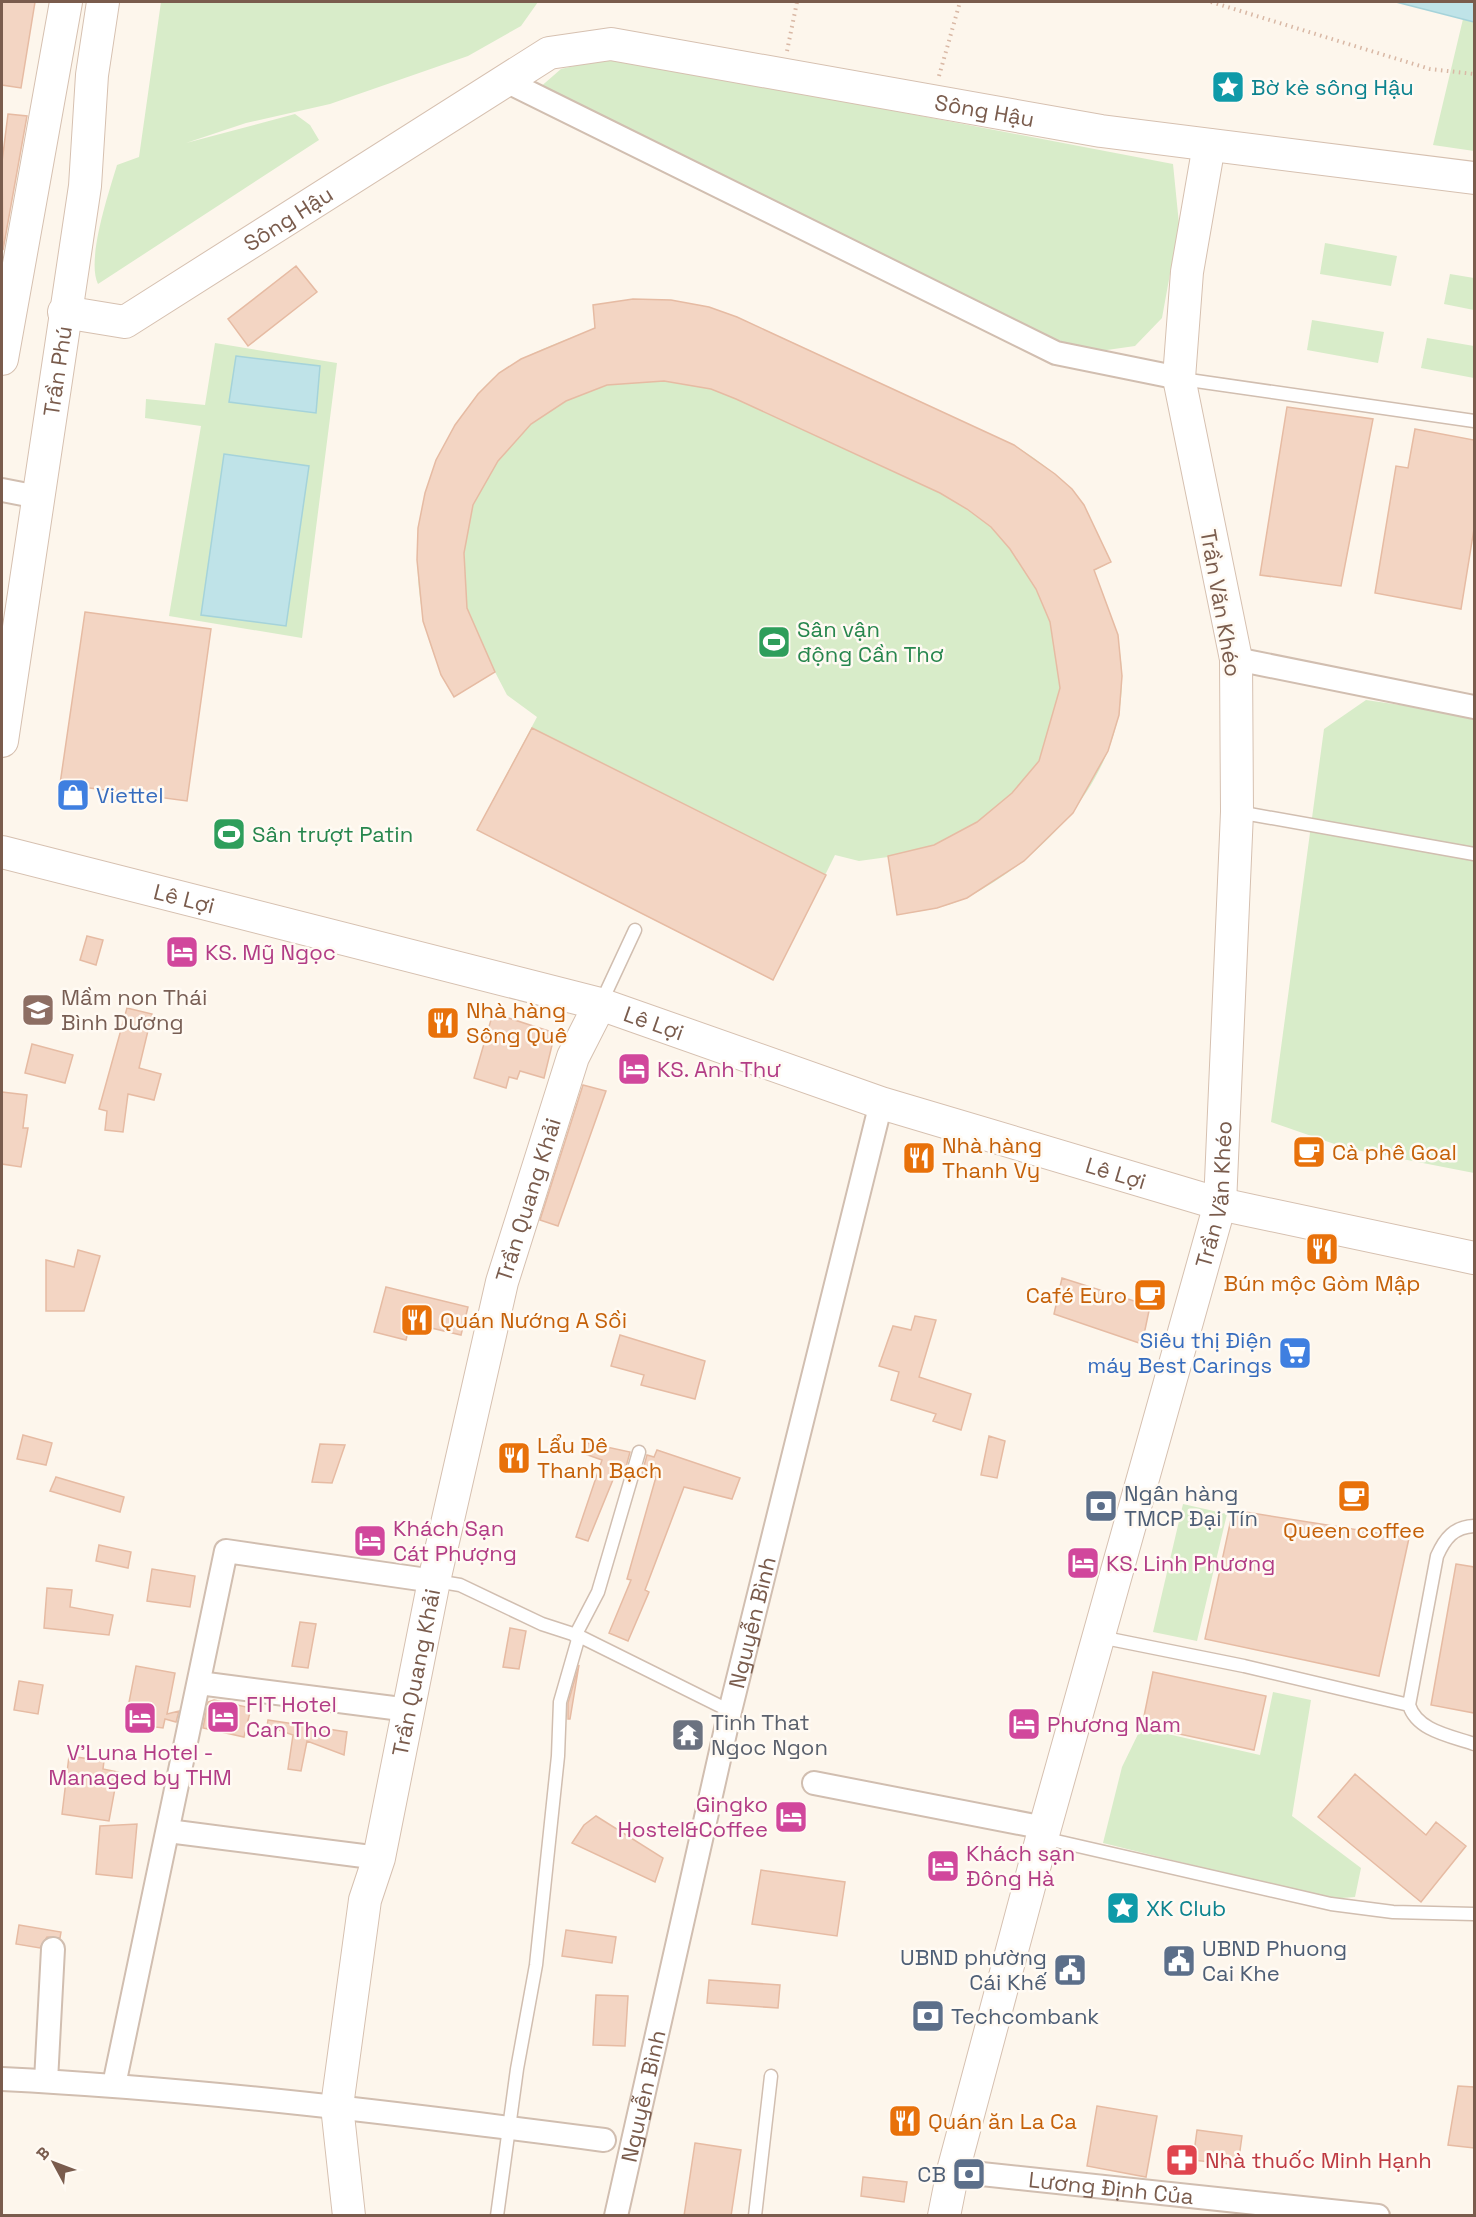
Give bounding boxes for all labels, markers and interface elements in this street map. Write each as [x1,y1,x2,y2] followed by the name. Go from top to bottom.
[1210,69,1246,105] place icon: Bờ kè sông Hậu
[1251,73,1414,101] place label: Bờ kè sông Hậu
[933,88,1037,133] street label: Sông Hậu
[238,180,338,257] street label: Sông Hậu
[37,324,78,418] street label: Trần Phú
[1194,527,1248,679] street label: Trần Văn Khéo
[797,615,944,668] place label: Sân vận động Cần Thơ
[756,624,792,660] sports icon: Sân vận động Cần Thơ
[55,777,91,813] shop icon: Viettel
[96,781,164,809] place label: Viettel
[211,816,247,852] sports icon: Sân trượt Patin
[252,820,413,848] place label: Sân trượt Patin
[151,877,218,920] street label: Lê Lợi
[164,934,200,970] hotel icon: KS. Mỹ Ngọc
[205,938,336,966] place label: KS. Mỹ Ngọc
[61,983,207,1036] place label: Mầm non Thái Bình Dương
[20,992,56,1028] school or university icon: Mầm non Thái Bình Dương
[466,996,568,1049] place label: Nhà hàng Sông Quê
[620,999,688,1046] street label: Lê Lợi
[425,1005,461,1041] restaurant icon: Nhà hàng Sông Quê
[616,1051,652,1087] hotel icon: KS. Anh Thư
[657,1055,781,1083] place label: KS. Anh Thư
[489,1115,567,1285] street label: Trần Quang Khải
[1189,1120,1238,1271] street label: Trần Văn Khéo
[942,1131,1042,1184] place label: Nhà hàng Thanh Vy
[1291,1134,1327,1170] cafe icon: Cà phê Goal
[1332,1138,1457,1166] place label: Cà phê Goal
[901,1140,937,1176] restaurant icon: Nhà hàng Thanh Vy
[1082,1151,1150,1195] street label: Lê Lợi
[1304,1231,1340,1267] restaurant icon: Bún mộc Gòm Mập
[1223,1269,1421,1297] place label: Bún mộc Gòm Mập
[1132,1277,1168,1313] cafe icon: Café Euro
[1026,1281,1127,1309] place label: Café Euro
[399,1302,435,1338] restaurant icon: Quán Nướng A Sồi
[440,1306,627,1334] place label: Quán Nướng A Sồi
[1087,1326,1272,1379] place label: Siêu thị Điện máy Best Carings
[1277,1335,1313,1371] supermarket icon: Siêu thị Điện máy Best Carings
[537,1431,662,1484] place label: Lẩu Dê Thanh Bạch
[496,1440,532,1476] restaurant icon: Lẩu Dê Thanh Bạch
[1336,1478,1372,1514] cafe icon: Queen coffee
[1124,1479,1258,1532] place label: Ngân hàng TMCP Đại Tín
[1083,1488,1119,1524] bank icon: Ngân hàng TMCP Đại Tín
[393,1514,517,1567] place label: Khách Sạn Cát Phượng
[1283,1516,1425,1544] place label: Queen coffee
[352,1523,388,1559] hotel icon: Khách Sạn Cát Phượng
[1065,1545,1101,1581] hotel icon: KS. Linh Phương
[1106,1549,1275,1577] place label: KS. Linh Phương
[722,1554,782,1691] street label: Nguyễn Bình
[386,1586,446,1759] street label: Trần Quang Khải
[246,1690,337,1743] place label: FIT Hotel Can Tho
[205,1699,241,1735] hotel icon: FIT Hotel Can Tho
[122,1700,158,1736] hotel icon: V'Luna Hotel - Managed by THM
[1006,1706,1042,1742] hotel icon: Phương Nam
[711,1708,828,1761] place label: Tinh That Ngoc Ngon
[1047,1710,1181,1738] place label: Phương Nam
[670,1717,706,1753] temple icon: Tinh That Ngoc Ngon
[48,1738,232,1791] place label: V'Luna Hotel - Managed by THM
[618,1790,768,1843] place label: Gingko Hostel&Coffee
[773,1799,809,1835] hotel icon: Gingko Hostel&Coffee
[966,1839,1075,1892] place label: Khách sạn Đông Hà
[925,1848,961,1884] hotel icon: Khách sạn Đông Hà
[1105,1890,1141,1926] place icon: XK Club
[1146,1894,1226,1922] place label: XK Club
[1202,1934,1347,1987] place label: UBND Phuong Cai Khe
[900,1943,1047,1996] place label: UBND phường Cái Khế
[1161,1943,1197,1979] public building icon: UBND Phuong Cai Khe
[1052,1952,1088,1988] public building icon: UBND phường Cái Khế
[910,1998,946,2034] bank icon: Techcombank
[951,2002,1099,2030] place label: Techcombank
[615,2027,672,2165] street label: Nguyễn Bình
[887,2103,923,2139] restaurant icon: Quán ăn La Ca
[928,2107,1077,2135] place label: Quán ăn La Ca
[24,2133,84,2193] north arrow
[1164,2142,1200,2178] pharmacy icon: Nhà thuốc Minh Hạnh
[32,2143,54,2164] text: B
[1205,2146,1432,2174] place label: Nhà thuốc Minh Hạnh
[951,2156,987,2192] bank icon: CB
[917,2160,946,2188] place label: CB
[1027,2165,1195,2210] street label: Lương Định Của

